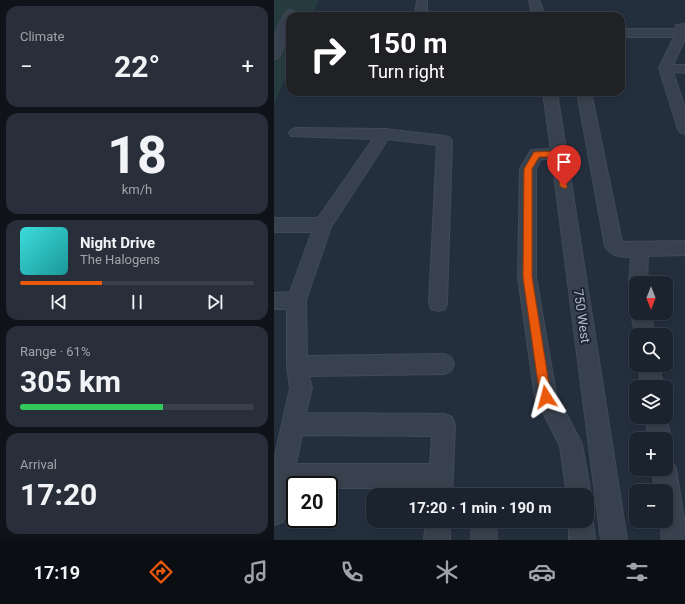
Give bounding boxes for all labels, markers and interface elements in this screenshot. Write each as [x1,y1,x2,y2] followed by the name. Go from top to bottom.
[368,27,447,60] text: 150 m
[302,28,354,80] icon: right
[20,29,64,44] text: Climate
[114,49,160,84] text: 22°
[20,54,33,79] text: −
[242,54,254,79] text: +
[368,61,445,82] text: Turn right
[107,125,167,186] text: 18
[547,145,581,186] pin
[553,151,575,173] icon: arrive
[122,182,152,197] text: km/h
[80,234,155,252] text: Night Drive
[80,252,160,267] text: The Halogens
[629,276,673,320] north arrow
[629,276,673,528] map controls
[571,288,593,344] street label: 750 West
[48,291,70,313] icon: previous
[126,291,148,313] icon: pause
[204,291,226,313] icon: next
[629,328,673,372] button: search
[20,344,90,359] text: Range · 61%
[20,364,121,399] text: 305 km
[525,376,567,418] position arrow
[629,380,673,424] button: layers
[629,432,673,476] button: +
[20,457,57,472] text: Arrival
[286,476,338,528] speed limit sign: 20
[20,477,97,512] text: 17:20
[629,484,673,528] button: −
[409,499,551,517] text: 17:20 · 1 min · 190 m
[147,558,175,586] icon: directions
[242,558,270,586] icon: music
[338,558,366,586] icon: phone
[433,558,461,586] icon: climate
[528,558,556,586] icon: car
[623,558,651,586] icon: filters
[34,562,80,583] text: 17:19

